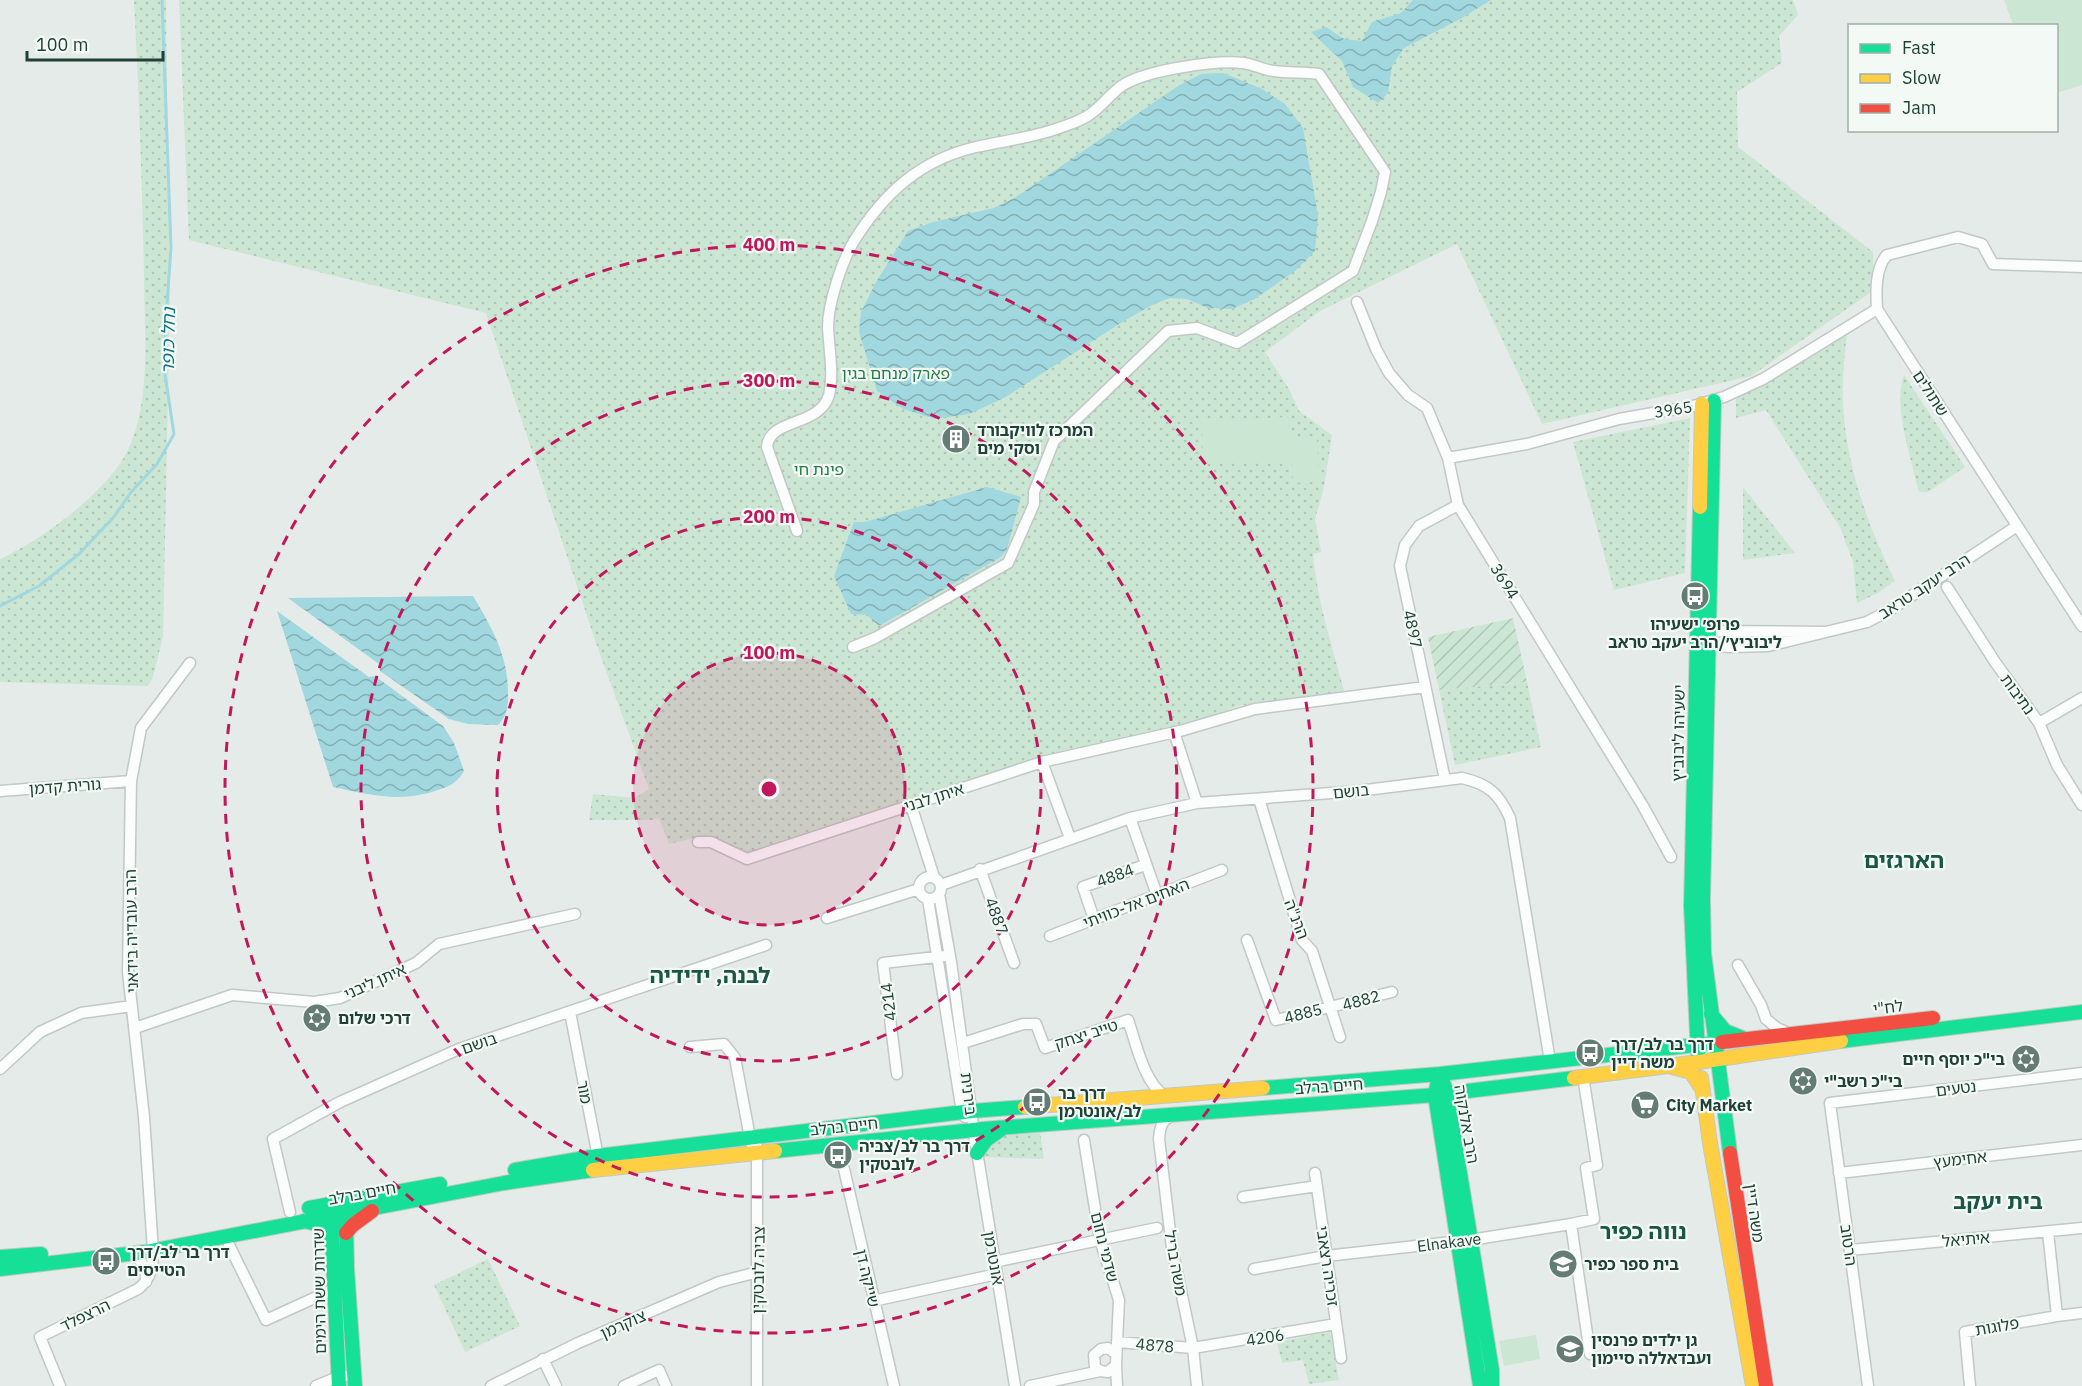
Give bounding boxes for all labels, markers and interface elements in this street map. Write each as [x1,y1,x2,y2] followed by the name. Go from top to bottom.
[27,24,164,62] scale bar
[1848,24,2058,132] legend
[36,33,88,56] text: 100 m
[1902,36,1936,59] text: Fast
[1902,66,1941,89] text: Slow
[1902,96,1937,119] text: Jam
[743,233,795,256] text: 400 m
[156,306,180,375] water label: נחל כופר
[842,363,950,383] park label: פארק מנחם בגין
[1909,366,1953,420] street label: שתולים
[743,369,795,392] text: 300 m
[1652,396,1694,422] street label: 3965
[977,420,1093,458] place label: המרכז לוויקבורד וסקי מים
[940,423,972,455] building icon: המרכז לוויקבורד וסקי מים
[794,459,844,479] park label: פינת חי
[743,505,795,528] text: 200 m
[1874,549,1974,623] street label: הרב יעקב טראב
[1486,559,1524,603] street label: 3694
[1679,580,1711,612] bus stop icon: פרופ׳ ישעיהו ליבוביץ׳/הרב יעקב טראב
[1399,608,1427,650] street label: 4897
[1608,614,1782,652] place label: פרופ׳ ישעיהו ליבוביץ׳/הרב יעקב טראב
[743,641,795,664] text: 100 m
[1997,670,2039,718] street label: נתיבות
[1667,684,1689,782] street label: ישעיהו ליבוביץ
[28,773,102,799] street label: גורית קדמן
[902,778,966,816] street label: איתן לבני
[759,779,779,799] centre of rings
[1332,779,1370,803] street label: בושם
[1864,845,1944,874] district label: הארגזים
[1094,859,1136,891] street label: 4884
[120,869,142,993] street label: הרב עובדיה בידאני
[1080,874,1192,932] street label: האחים אל-כוויתי
[981,895,1013,937] street label: 4887
[1280,896,1314,942] street label: הרנ"ה
[341,958,409,1004] street label: איתן ליבני
[650,960,770,989] district label: לבנה, ידידיה
[876,982,900,1022] street label: 4214
[1340,985,1382,1015] street label: 4882
[1872,995,1904,1019] street label: לח"י
[1282,999,1324,1027] street label: 4885
[301,1002,333,1034] synagogue icon: דרכי שלום
[338,1008,411,1028] place label: דרכי שלום
[1052,1014,1120,1054] street label: טייב יצחק
[458,1028,500,1058] street label: בושם
[1611,1034,1714,1072] place label: דרך בר לב/דרך משה דיין
[1574,1037,1606,1069] bus stop icon: דרך בר לב/דרך משה דיין
[2010,1043,2042,1075] synagogue icon: בי"כ יוסף חיים
[1902,1049,2005,1069] place label: בי"כ יוסף חיים
[1787,1065,1819,1097] synagogue icon: בי"כ רשב"י
[956,1071,982,1117] street label: בירנית
[1824,1071,1903,1091] place label: בי"כ רשב"י
[1294,1074,1364,1098] street label: חיים ברלב
[1935,1076,1977,1100] street label: נטעים
[573,1079,597,1105] street label: מור
[1058,1083,1142,1121] place label: דרך בר לב/אונטרמן
[1450,1083,1484,1165] street label: הרב אלנקוה
[1021,1086,1053,1118] bus stop icon: דרך בר לב/אונטרמן
[1629,1089,1661,1121] supermarket icon: City Market
[1666,1095,1752,1115] place label: City Market
[809,1112,879,1140] street label: חיים ברלב
[859,1136,970,1174] place label: דרך בר לב/צביה לובטקין
[822,1139,854,1171] bus stop icon: דרך בר לב/צביה לובטקין
[1932,1146,1988,1172] street label: אחימעץ
[327,1177,397,1209] street label: חיים ברלב
[1741,1182,1769,1244] street label: משה דיין
[1953,1186,2043,1215] district label: בית יעקב
[1087,1210,1123,1284] street label: שדמי נחום
[1599,1216,1687,1245] district label: נווה כפיר
[1836,1223,1862,1267] street label: הרטוב
[1312,1224,1344,1308] street label: זכריה רצאבי
[747,1226,769,1314] street label: צביה לובטקין
[1941,1227,1991,1251] street label: איתיאל
[308,1228,330,1354] street label: שדרות ששת הימים
[1416,1228,1482,1256] street label: Elnakave
[979,1229,1009,1287] street label: אונטרמן
[1160,1229,1192,1297] street label: משה בריל
[127,1242,230,1280] place label: דרך בר לב/דרך הטייסים
[90,1245,122,1277] bus stop icon: דרך בר לב/דרך הטייסים
[852,1247,884,1309] street label: שייקה דן
[1547,1248,1579,1280] school or university icon: בית ספר כפיר
[1584,1254,1679,1274] place label: בית ספר כפיר
[57,1294,113,1336] street label: הרצפלד
[597,1305,649,1343] street label: צוקרמן
[1973,1312,2021,1340] street label: פלוגות
[1244,1324,1286,1350] street label: 4206
[1591,1330,1712,1368] place label: גן ילדים פרנסין ועבדאללה סיימון
[1135,1333,1175,1357] street label: 4878
[1554,1333,1586,1365] school or university icon: גן ילדים פרנסין ועבדאללה סיימון

